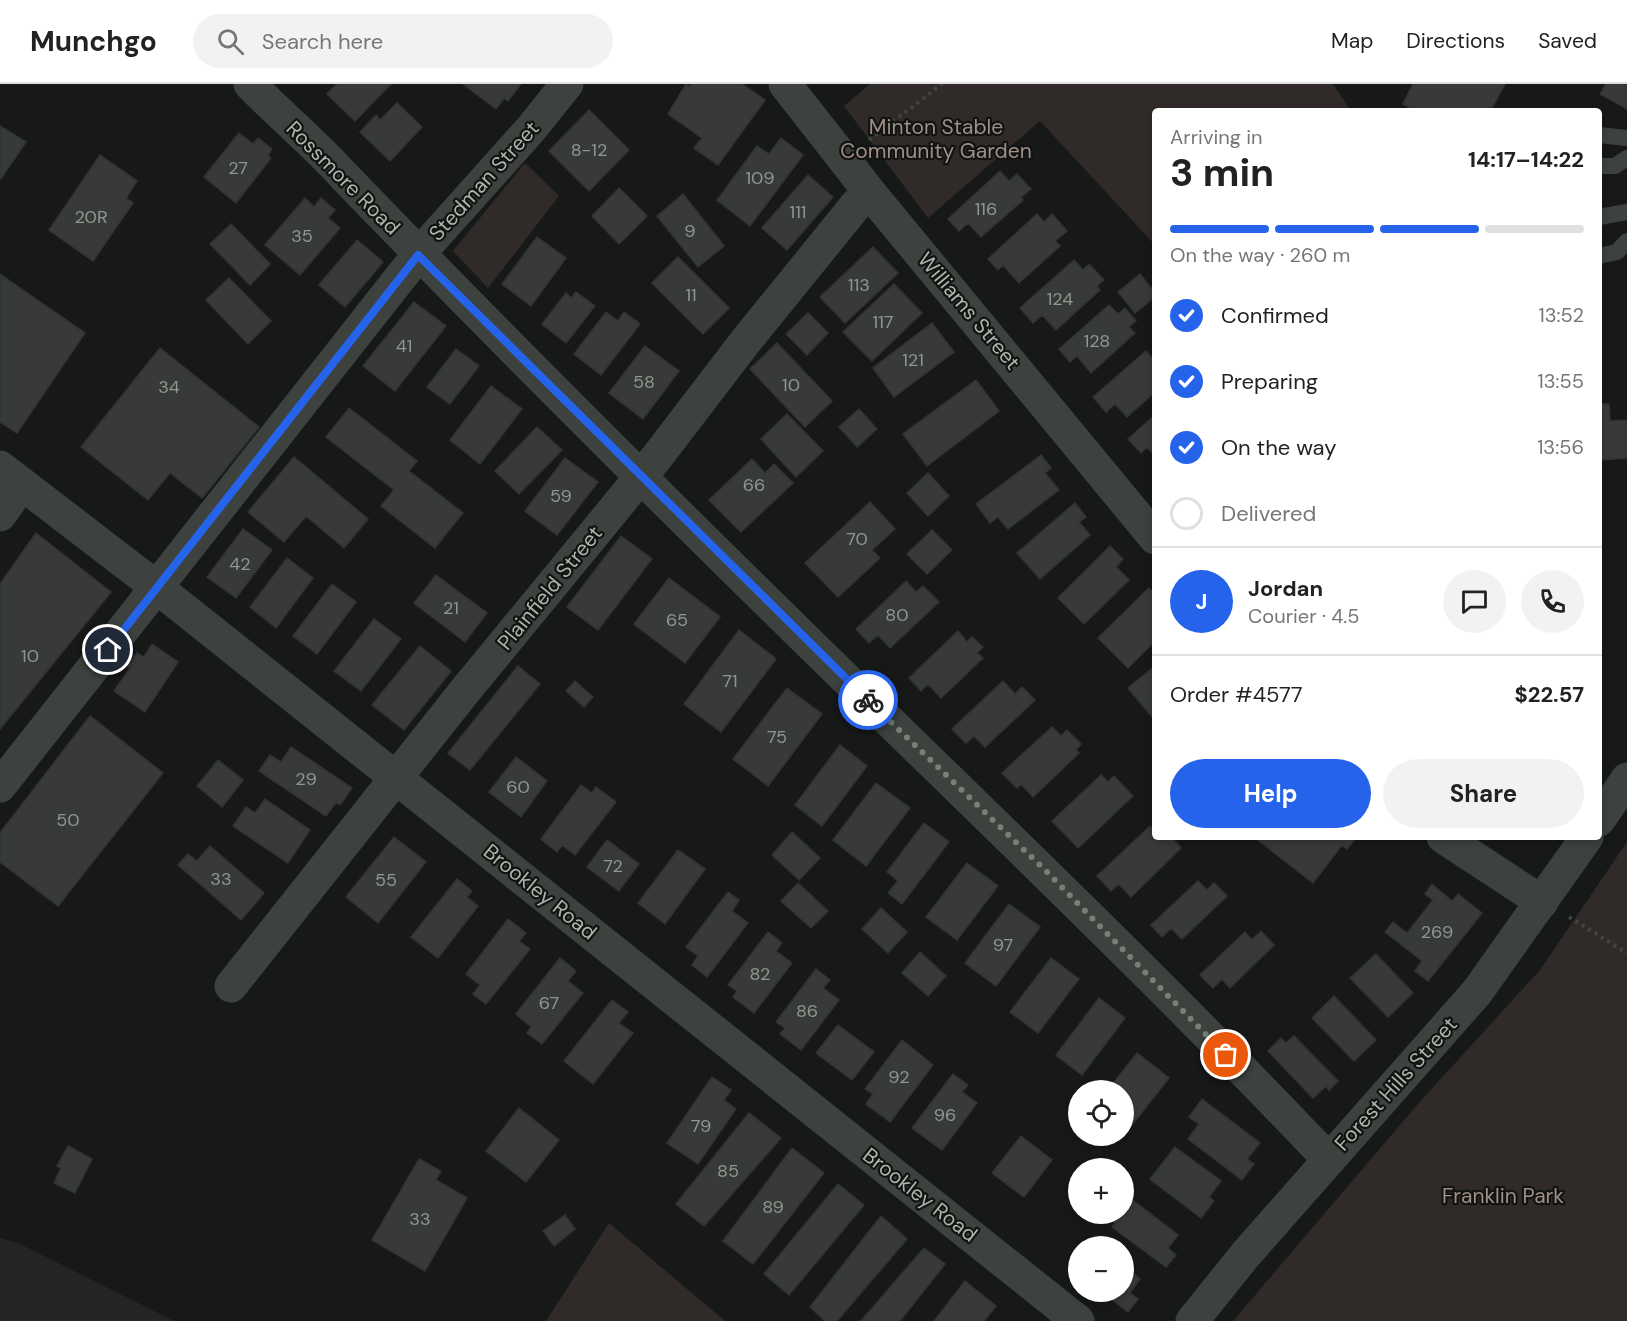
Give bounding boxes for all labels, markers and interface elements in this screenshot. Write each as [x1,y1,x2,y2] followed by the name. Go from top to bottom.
[193,14,613,68] search box
[30,23,157,60] text: Munchgo
[214,25,247,58] icon: search
[262,27,383,56] text: Search here
[1331,27,1373,55] text: Map
[1406,27,1505,55] text: Directions
[1538,27,1597,55] text: Saved
[840,113,1032,165] park label: Minton Stable Community Garden
[280,115,406,241] street label: Rossmore Road
[423,115,545,247] street label: Stedman Street
[1170,124,1262,150] text: Arriving in
[571,138,607,162] house number: 8-12
[1468,145,1584,174] text: 14:17–14:22
[1170,147,1274,198] text: 3 min
[228,156,248,180] house number: 27
[745,166,775,190] house number: 109
[975,197,997,221] house number: 116
[790,200,806,224] house number: 111
[74,205,108,229] house number: 20R
[684,219,696,243] house number: 9
[291,224,313,248] house number: 35
[1170,242,1350,268] text: On the way · 260 m
[911,246,1027,376] street label: Williams Street
[848,273,870,297] house number: 113
[685,283,697,307] house number: 11
[1047,287,1073,311] house number: 124
[1170,299,1203,332] icon: check
[1221,301,1329,330] text: Confirmed
[1539,302,1584,328] text: 13:52
[873,310,893,334] house number: 117
[1084,329,1110,353] house number: 128
[396,334,412,358] house number: 41
[902,348,924,372] house number: 121
[1170,365,1203,398] icon: check
[1221,367,1318,396] text: Preparing
[1538,368,1584,394] text: 13:55
[633,370,655,394] house number: 58
[782,373,800,397] house number: 10
[158,375,180,399] house number: 34
[1170,431,1203,464] icon: check
[1221,433,1336,462] text: On the way
[1537,434,1584,460] text: 13:56
[743,473,765,497] house number: 66
[550,484,572,508] house number: 59
[1221,499,1316,528] text: Delivered
[491,520,609,656] street label: Plainfield Street
[846,527,868,551] house number: 70
[229,552,251,576] house number: 42
[1443,570,1506,633] button: chat
[1521,570,1584,633] button: phone
[1248,574,1323,603] text: Jordan
[1196,587,1207,616] text: J
[443,596,459,620] house number: 21
[885,603,909,627] house number: 80
[1248,603,1360,629] text: Courier · 4.5
[666,608,688,632] house number: 65
[82,624,133,675] pin
[91,633,124,666] icon: home
[21,644,39,668] house number: 10
[722,669,738,693] house number: 71
[838,670,898,730] courier
[1170,680,1303,709] text: Order #4577
[1514,680,1584,709] text: $22.57
[852,684,885,717] icon: bike
[767,725,787,749] house number: 75
[1170,759,1371,828] button: Help
[1383,759,1584,828] button: Share
[295,767,317,791] house number: 29
[506,775,530,799] house number: 60
[56,808,80,832] house number: 50
[478,838,602,946] street label: Brookley Road
[603,854,623,878] house number: 72
[210,867,232,891] house number: 33
[375,868,397,892] house number: 55
[1421,920,1453,944] house number: 269
[993,933,1013,957] house number: 97
[749,962,771,986] house number: 82
[539,991,559,1015] house number: 67
[796,999,818,1023] house number: 86
[1328,1011,1464,1157] street label: Forest Hills Street
[1200,1029,1251,1080] pin
[1209,1038,1242,1071] icon: bag
[888,1065,910,1089] house number: 92
[1068,1080,1134,1302] map controls
[1068,1080,1134,1146] button: locate
[934,1103,956,1127] house number: 96
[691,1114,711,1138] house number: 79
[857,1142,983,1248] street label: Brookley Road
[1068,1158,1134,1224] button: +
[717,1159,739,1183] house number: 85
[1442,1182,1564,1210] park label: Franklin Park
[762,1195,784,1219] house number: 89
[409,1207,431,1231] house number: 33
[1068,1236,1134,1302] button: −

